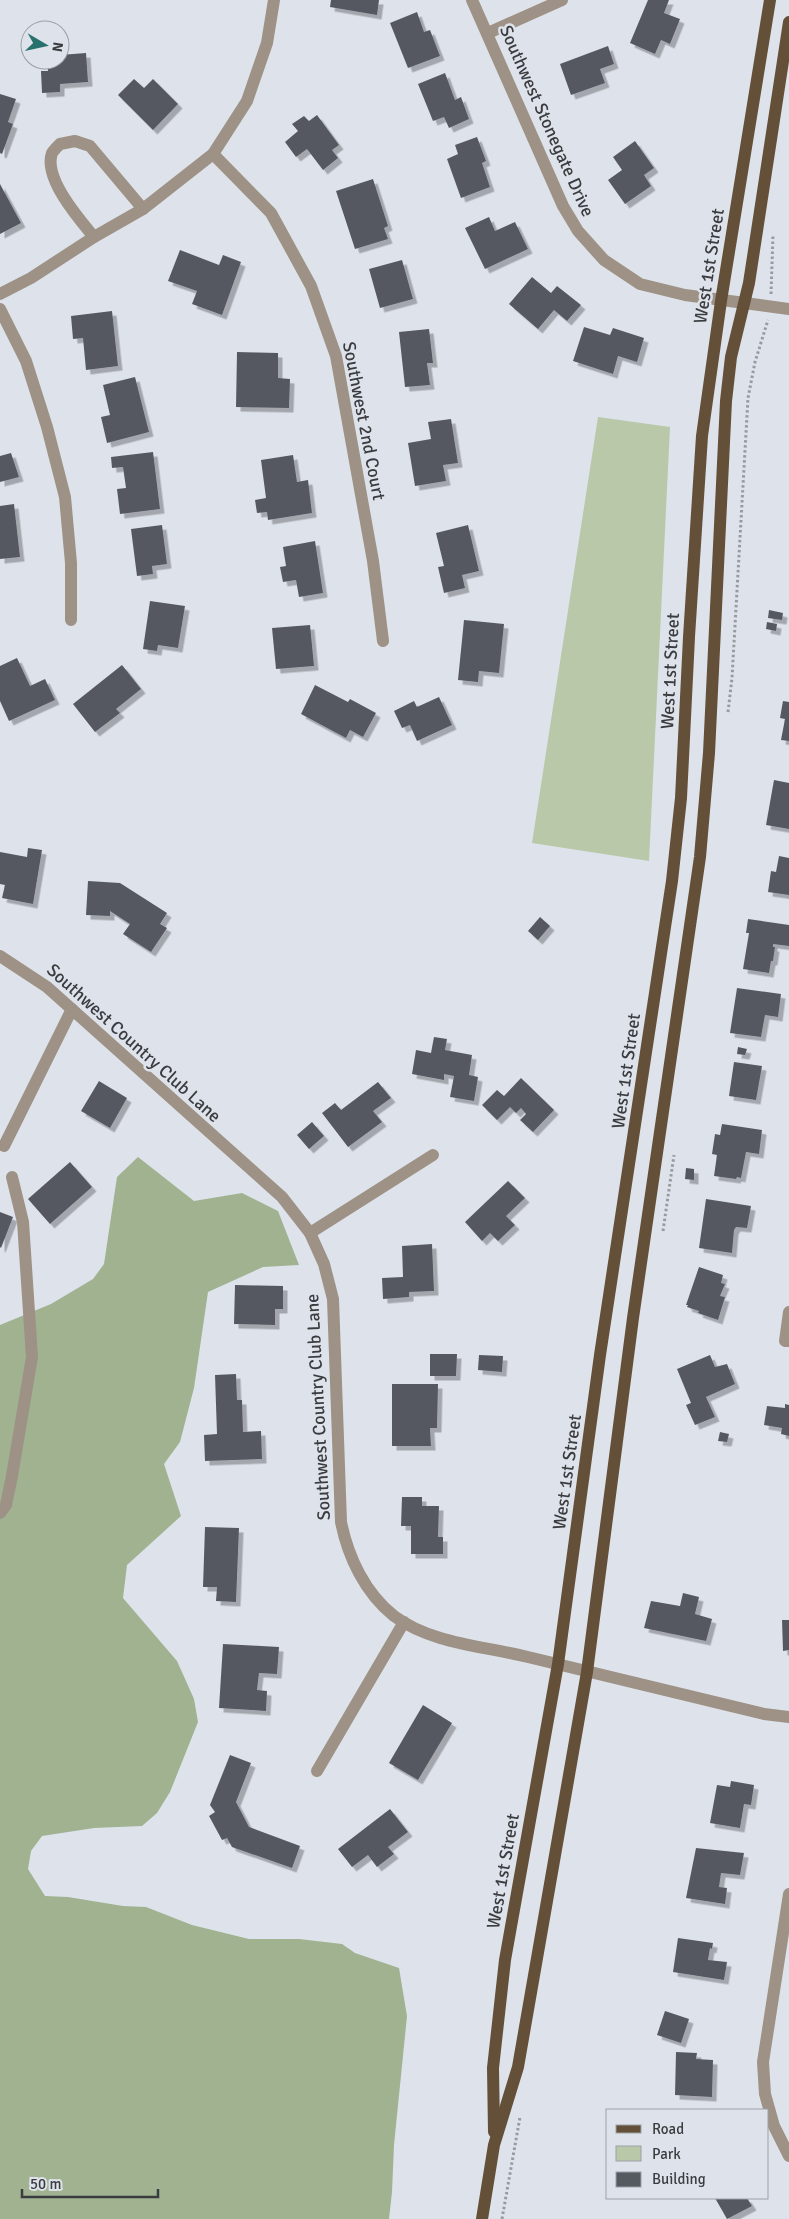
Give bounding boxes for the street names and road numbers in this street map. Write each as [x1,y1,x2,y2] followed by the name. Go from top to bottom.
[495,22,599,220] street label: Southwest Stonegate Drive
[689,207,729,325] street label: West 1st Street
[338,340,390,502] street label: Southwest 2nd Court
[656,612,684,730] street label: West 1st Street
[42,959,226,1127] street label: Southwest Country Club Lane
[607,1012,645,1130] street label: West 1st Street
[301,1293,335,1521] street label: Southwest Country Club Lane
[548,1413,586,1531] street label: West 1st Street
[482,1812,524,1930] street label: West 1st Street

